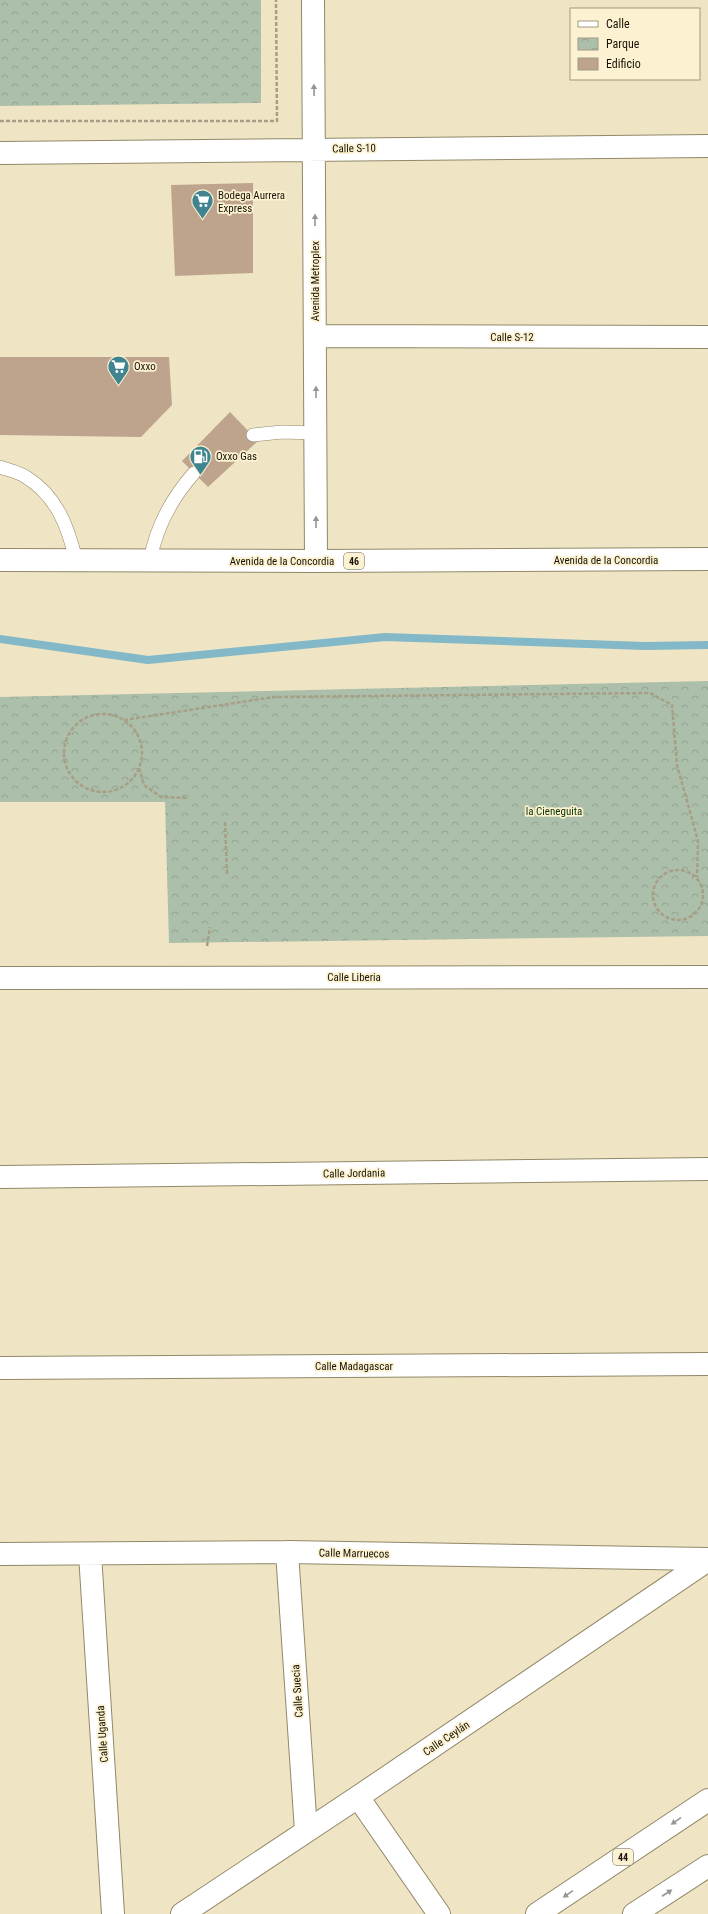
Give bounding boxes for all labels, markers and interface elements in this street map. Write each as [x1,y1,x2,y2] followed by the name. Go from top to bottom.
[570,8,700,80] legend
[606,17,630,31] text: Calle
[606,37,640,51] text: Parque
[606,57,641,71] text: Edificio
[311,83,317,96] one-way arrow
[332,142,376,155] street label: Calle S-10
[189,188,215,221] supermarket icon: Bodega Aurrera Express
[218,189,285,215] place label: Bodega Aurrera Express
[312,213,318,226] one-way arrow
[309,241,322,321] street label: Avenida Metroplex
[490,331,534,344] street label: Calle S-12
[105,353,131,386] supermarket icon: Oxxo
[134,360,156,373] place label: Oxxo
[313,385,319,398] one-way arrow
[187,443,213,476] fuel station icon: Oxxo Gas
[216,450,257,463] place label: Oxxo Gas
[313,515,319,528] one-way arrow
[344,553,364,569] road number: 46
[554,554,658,567] street label: Avenida de la Concordia
[230,555,334,568] street label: Avenida de la Concordia
[526,805,582,818] park label: la Cieneguita
[327,971,381,984] street label: Calle Liberia
[323,1166,385,1181] street label: Calle Jordania
[315,1360,394,1373] street label: Calle Madagascar
[319,1546,389,1561] street label: Calle Marruecos
[289,1664,306,1718] street label: Calle Suecia
[94,1705,111,1763] street label: Calle Uganda
[421,1718,472,1759] street label: Calle Ceylán
[670,1817,681,1825] one-way arrow
[613,1849,633,1865] road number: 44
[661,1889,672,1897] one-way arrow
[562,1890,573,1898] one-way arrow

